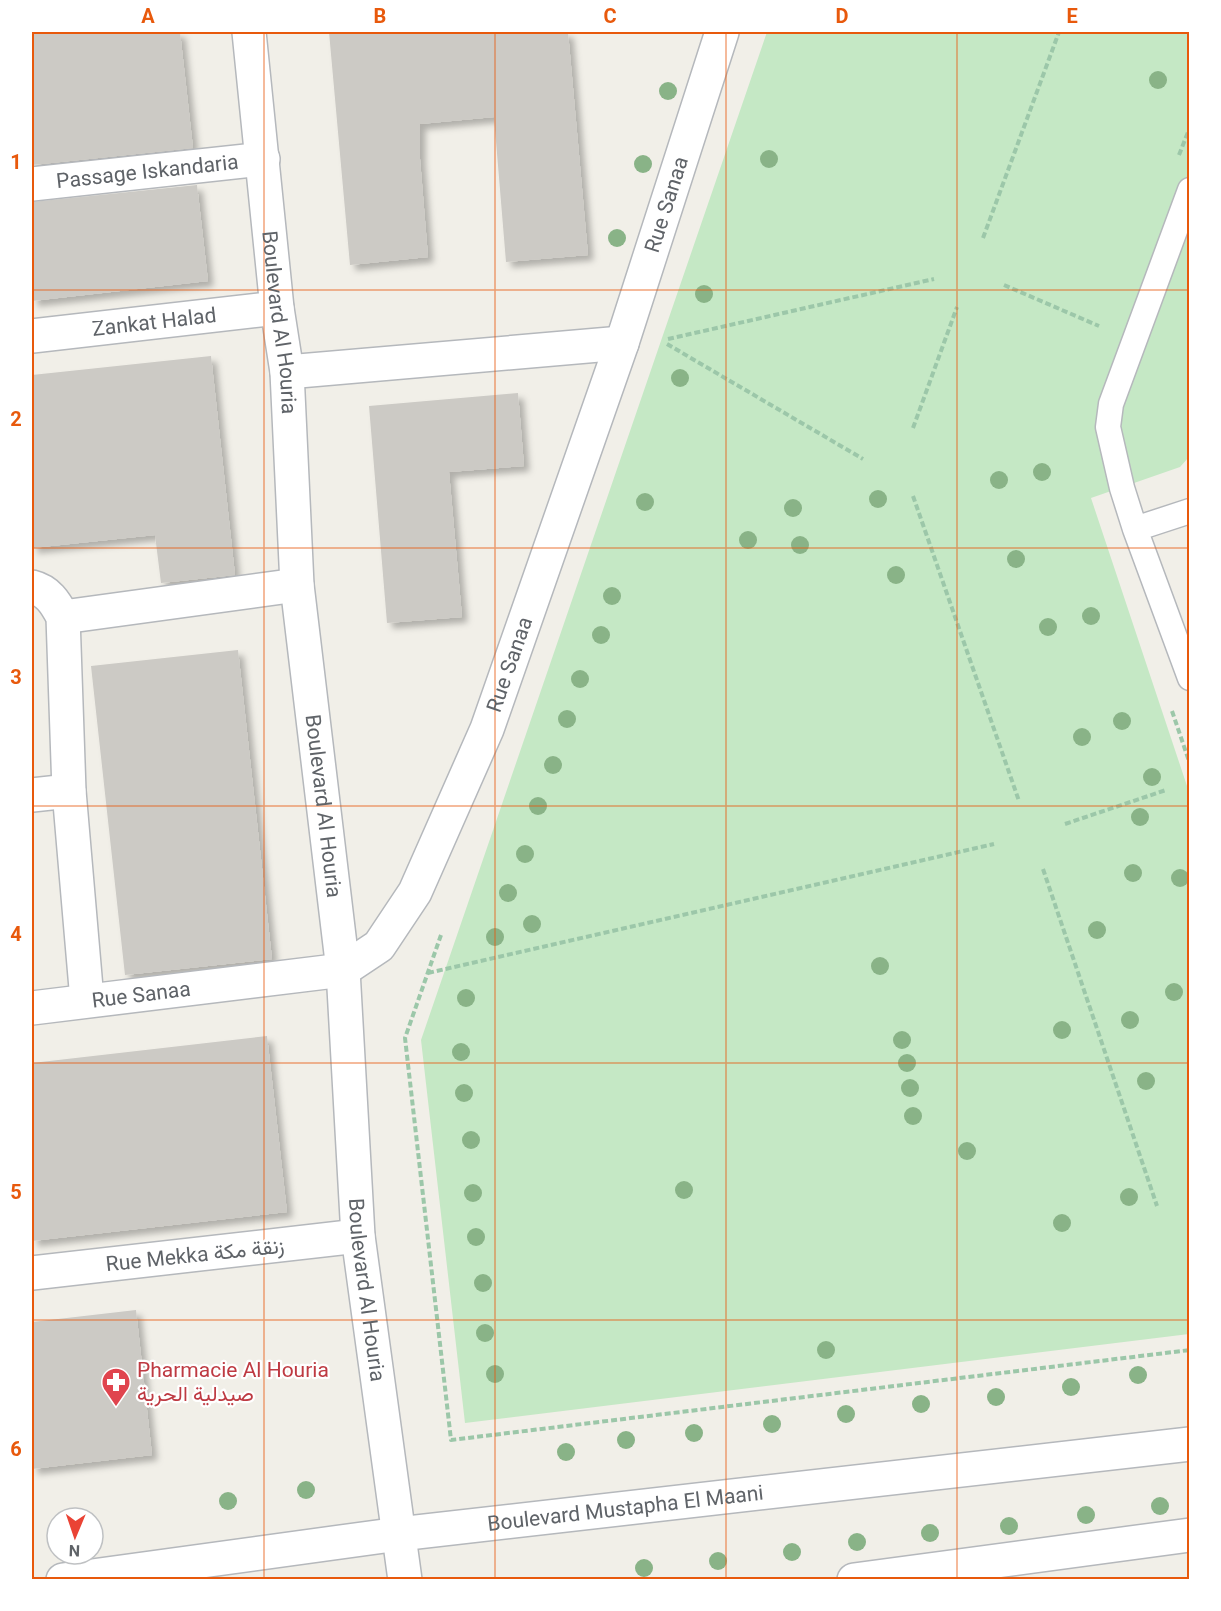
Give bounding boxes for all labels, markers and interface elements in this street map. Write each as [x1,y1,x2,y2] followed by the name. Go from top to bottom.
[141,4,155,28] text: A
[374,4,386,28] text: B
[603,4,617,28] text: C
[836,4,849,28] text: D
[1066,4,1078,28] text: E
[10,150,22,174] text: 1
[55,150,240,193] street label: Passage Iskandaria
[640,154,693,256] street label: Rue Sanaa
[257,230,301,415] street label: Boulevard Al Houria
[91,303,217,341] street label: Zankat Halad
[10,407,22,431] text: 2
[482,614,537,715] street label: Rue Sanaa
[10,665,22,689] text: 3
[301,713,346,899] street label: Boulevard Al Houria
[10,922,22,946] text: 4
[90,977,192,1013] street label: Rue Sanaa
[10,1180,22,1204] text: 5
[344,1198,390,1383] street label: Boulevard Al Houria
[105,1234,286,1277] street label: Rue Mekka زنقة مكة
[137,1358,329,1407] place label: Pharmacie Al Houria صيدلية الحرية
[100,1366,132,1408] pharmacy icon: Pharmacie Al Houria صيدلية الحرية
[10,1437,22,1461] text: 6
[486,1481,765,1536] street label: Boulevard Mustapha El Maani
[45,1506,105,1566] north arrow
[69,1541,80,1560] text: N

